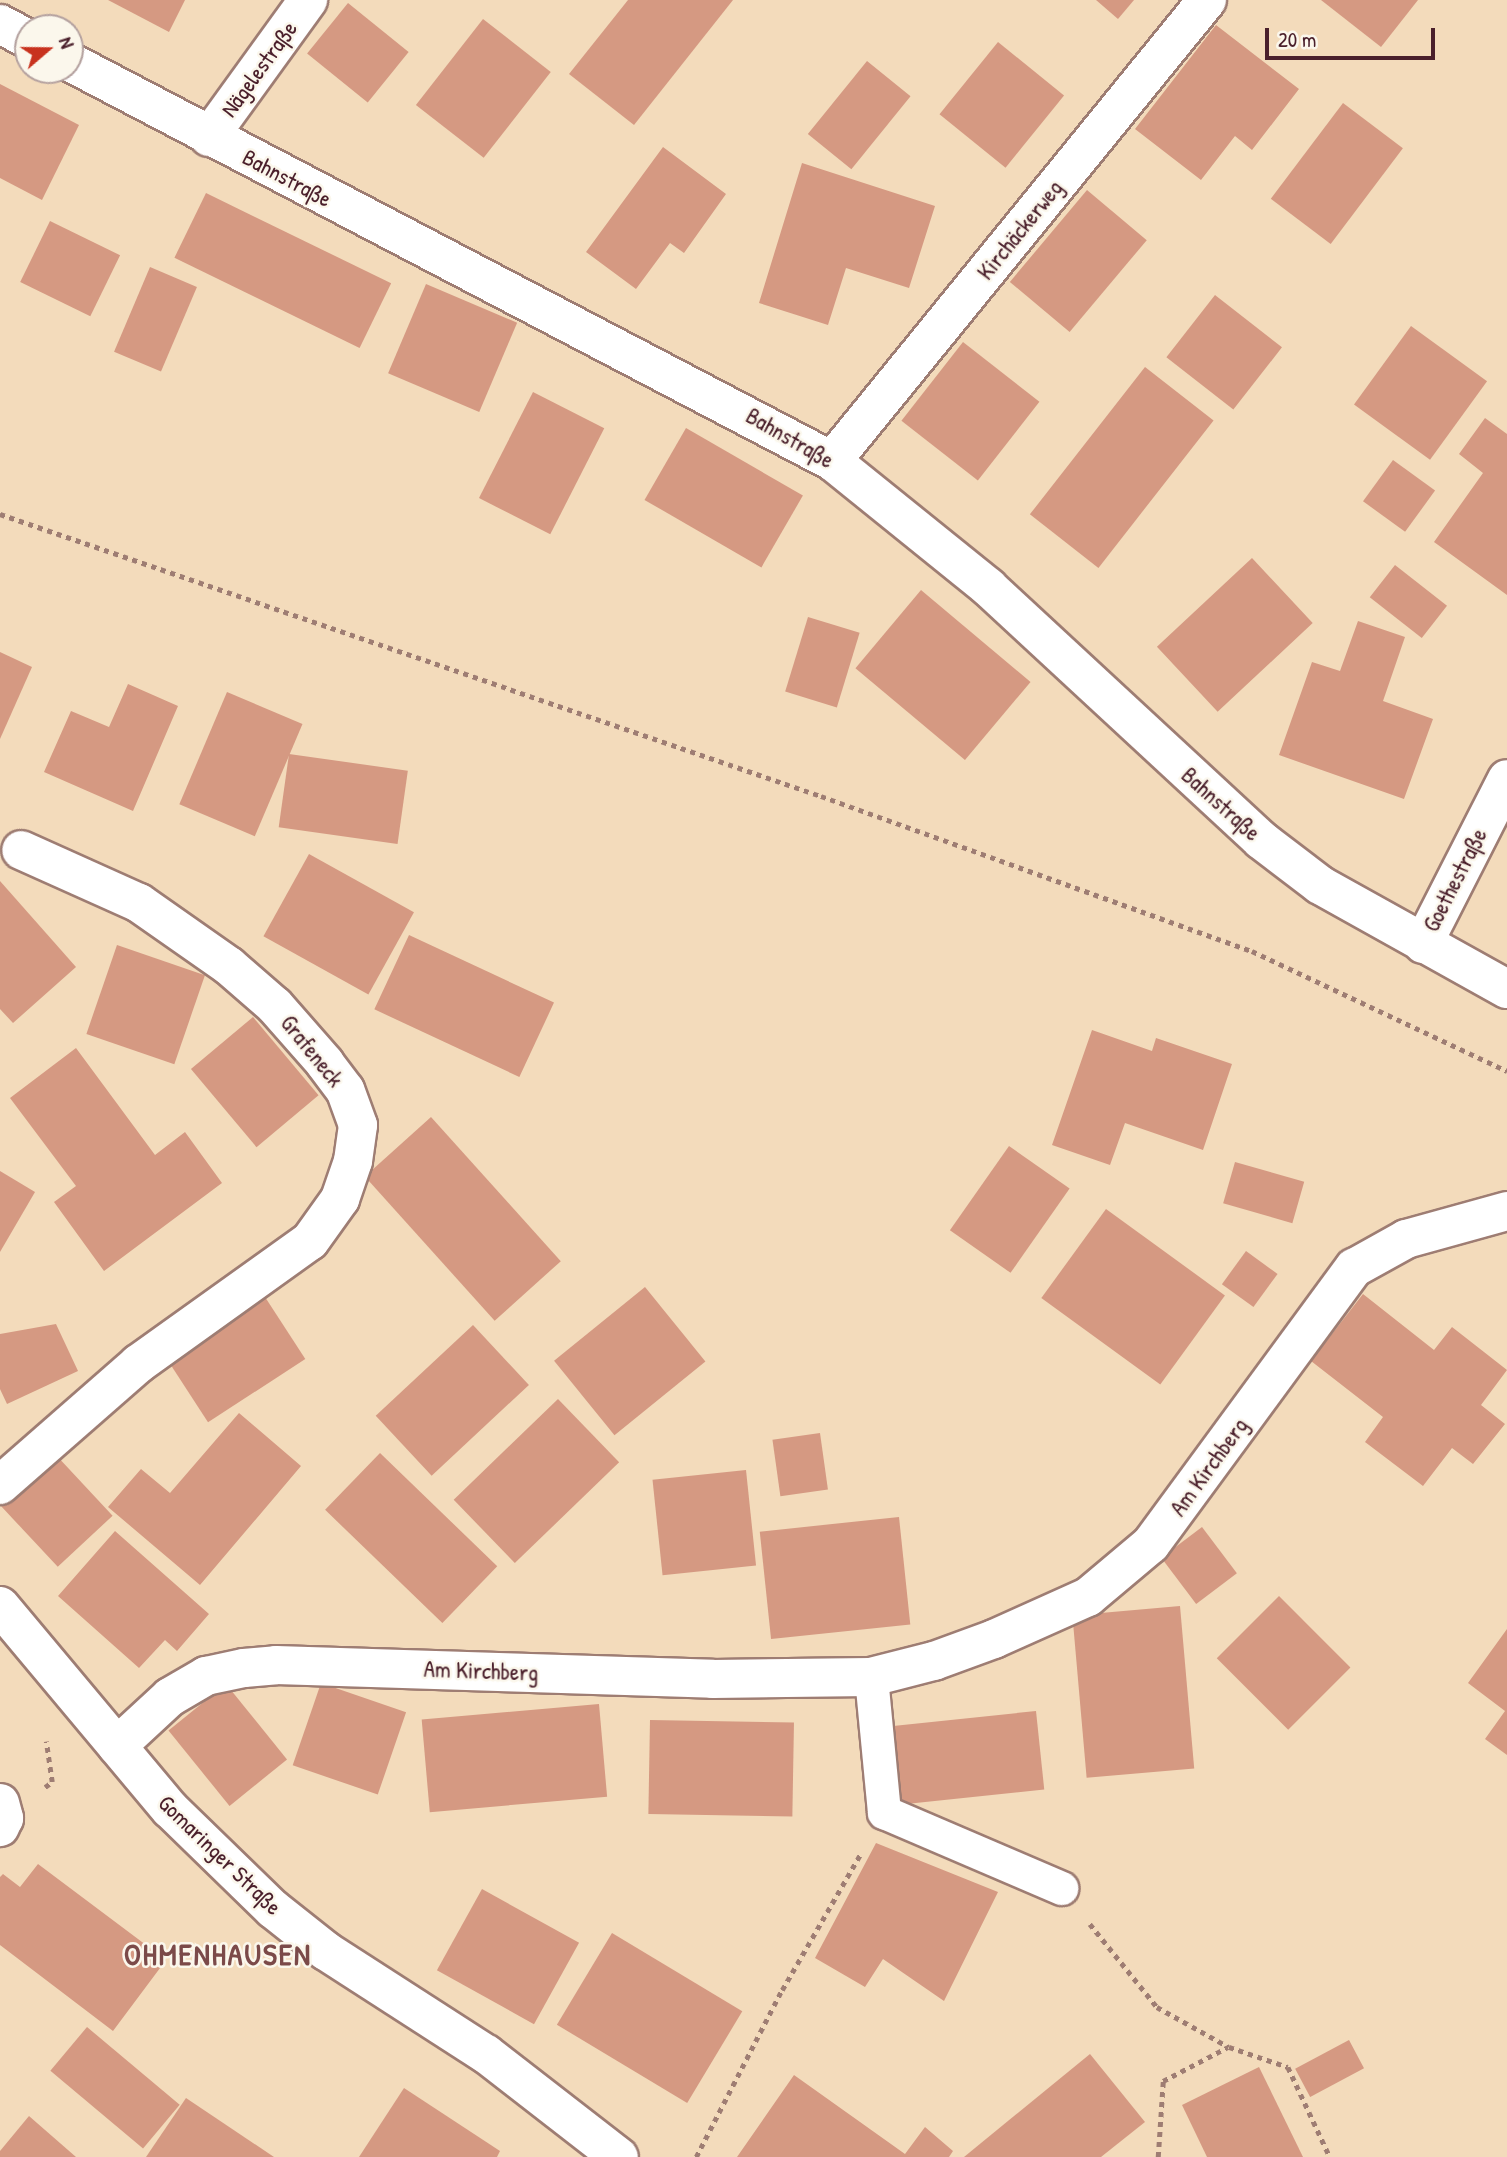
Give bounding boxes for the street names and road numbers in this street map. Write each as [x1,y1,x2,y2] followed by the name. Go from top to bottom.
[215,16,303,122] street label: Nägelestraße
[238,143,336,213] street label: Bahnstraße
[971,175,1069,285] street label: Kirchäckerweg
[741,402,839,474] street label: Bahnstraße
[1176,761,1266,847] street label: Bahnstraße
[1417,824,1493,936] street label: Goethestraße
[275,1010,349,1092] street label: Grafeneck
[1164,1413,1254,1521] street label: Am Kirchberg
[423,1655,539,1687] street label: Am Kirchberg
[153,1789,287,1921] street label: Gomaringer Straße

